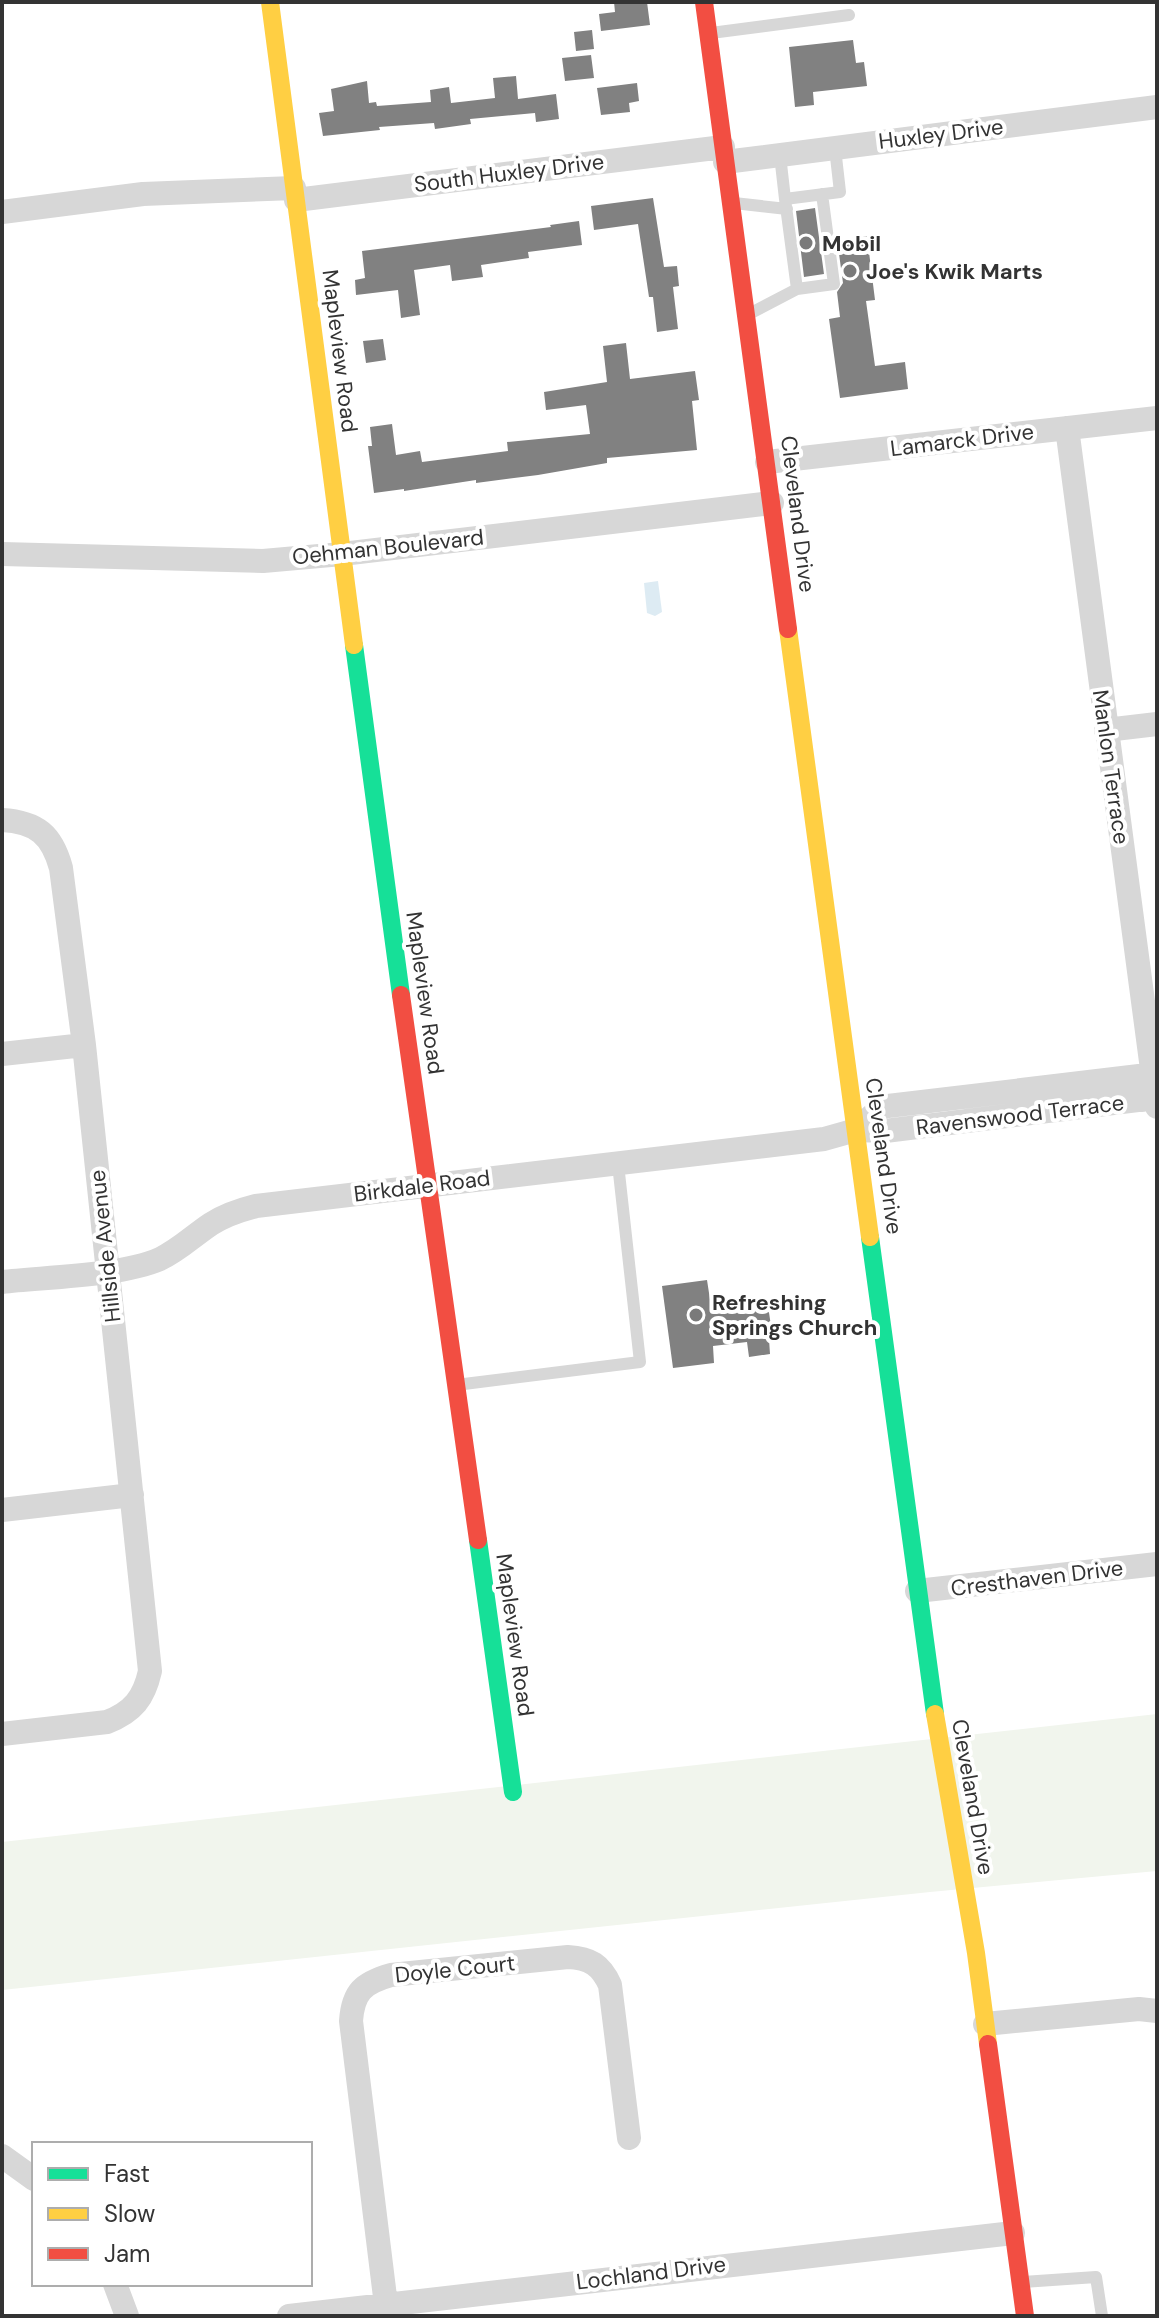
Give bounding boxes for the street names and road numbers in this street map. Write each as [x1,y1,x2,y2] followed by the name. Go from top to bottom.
[877,112,1005,156] street label: Huxley Drive
[412,147,606,199] street label: South Huxley Drive
[316,268,364,434] street label: Mapleview Road
[889,417,1035,463] street label: Lamarck Drive
[774,434,822,594] street label: Cleveland Drive
[291,523,485,571] street label: Oehman Boulevard
[1086,688,1136,846] street label: Manlon Terrace
[399,910,451,1076] street label: Mapleview Road
[859,1076,909,1236] street label: Cleveland Drive
[914,1088,1126,1142] street label: Ravenswood Terrace
[352,1163,492,1209] street label: Birkdale Road
[83,1168,127,1324] street label: Hillside Avenue
[489,1552,541,1718] street label: Mapleview Road
[949,1553,1125,1603] street label: Cresthaven Drive
[945,1717,1001,1877] street label: Cleveland Drive
[393,1948,517,1990] street label: Doyle Court
[574,2249,728,2297] street label: Lochland Drive

